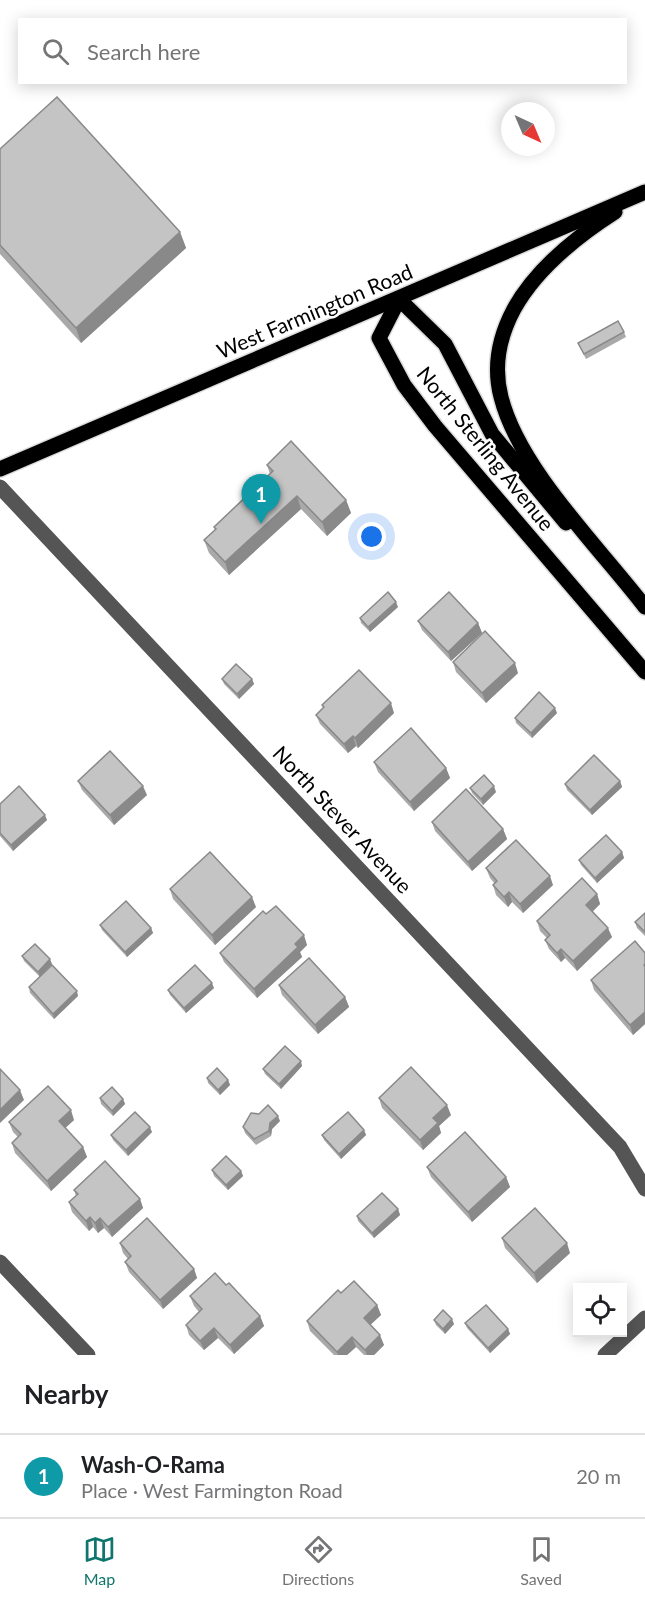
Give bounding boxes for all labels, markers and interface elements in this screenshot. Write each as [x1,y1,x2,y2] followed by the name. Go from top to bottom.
[18,18,627,84] search box
[39,35,72,68] icon: search
[87,38,200,65] text: Search here
[501,102,555,156] north arrow
[213,258,416,363] street label: West Farmington Road
[412,361,560,535] street label: North Sterling Avenue
[242,474,280,524] pin: 1
[357,522,386,551] your location
[268,740,418,898] street label: North Stever Avenue
[573,1283,627,1337] map controls
[573,1283,627,1337] button: locate
[24,1378,109,1410] text: Nearby
[81,1451,225,1478] text: Wash-O-Rama
[38,1464,49,1488] text: 1
[576,1464,621,1488] text: 20 m
[81,1478,343,1502] text: Place · West Farmington Road
[83,1533,116,1588] tab: Map
[282,1533,354,1588] tab: Directions
[520,1533,562,1588] tab: Saved

